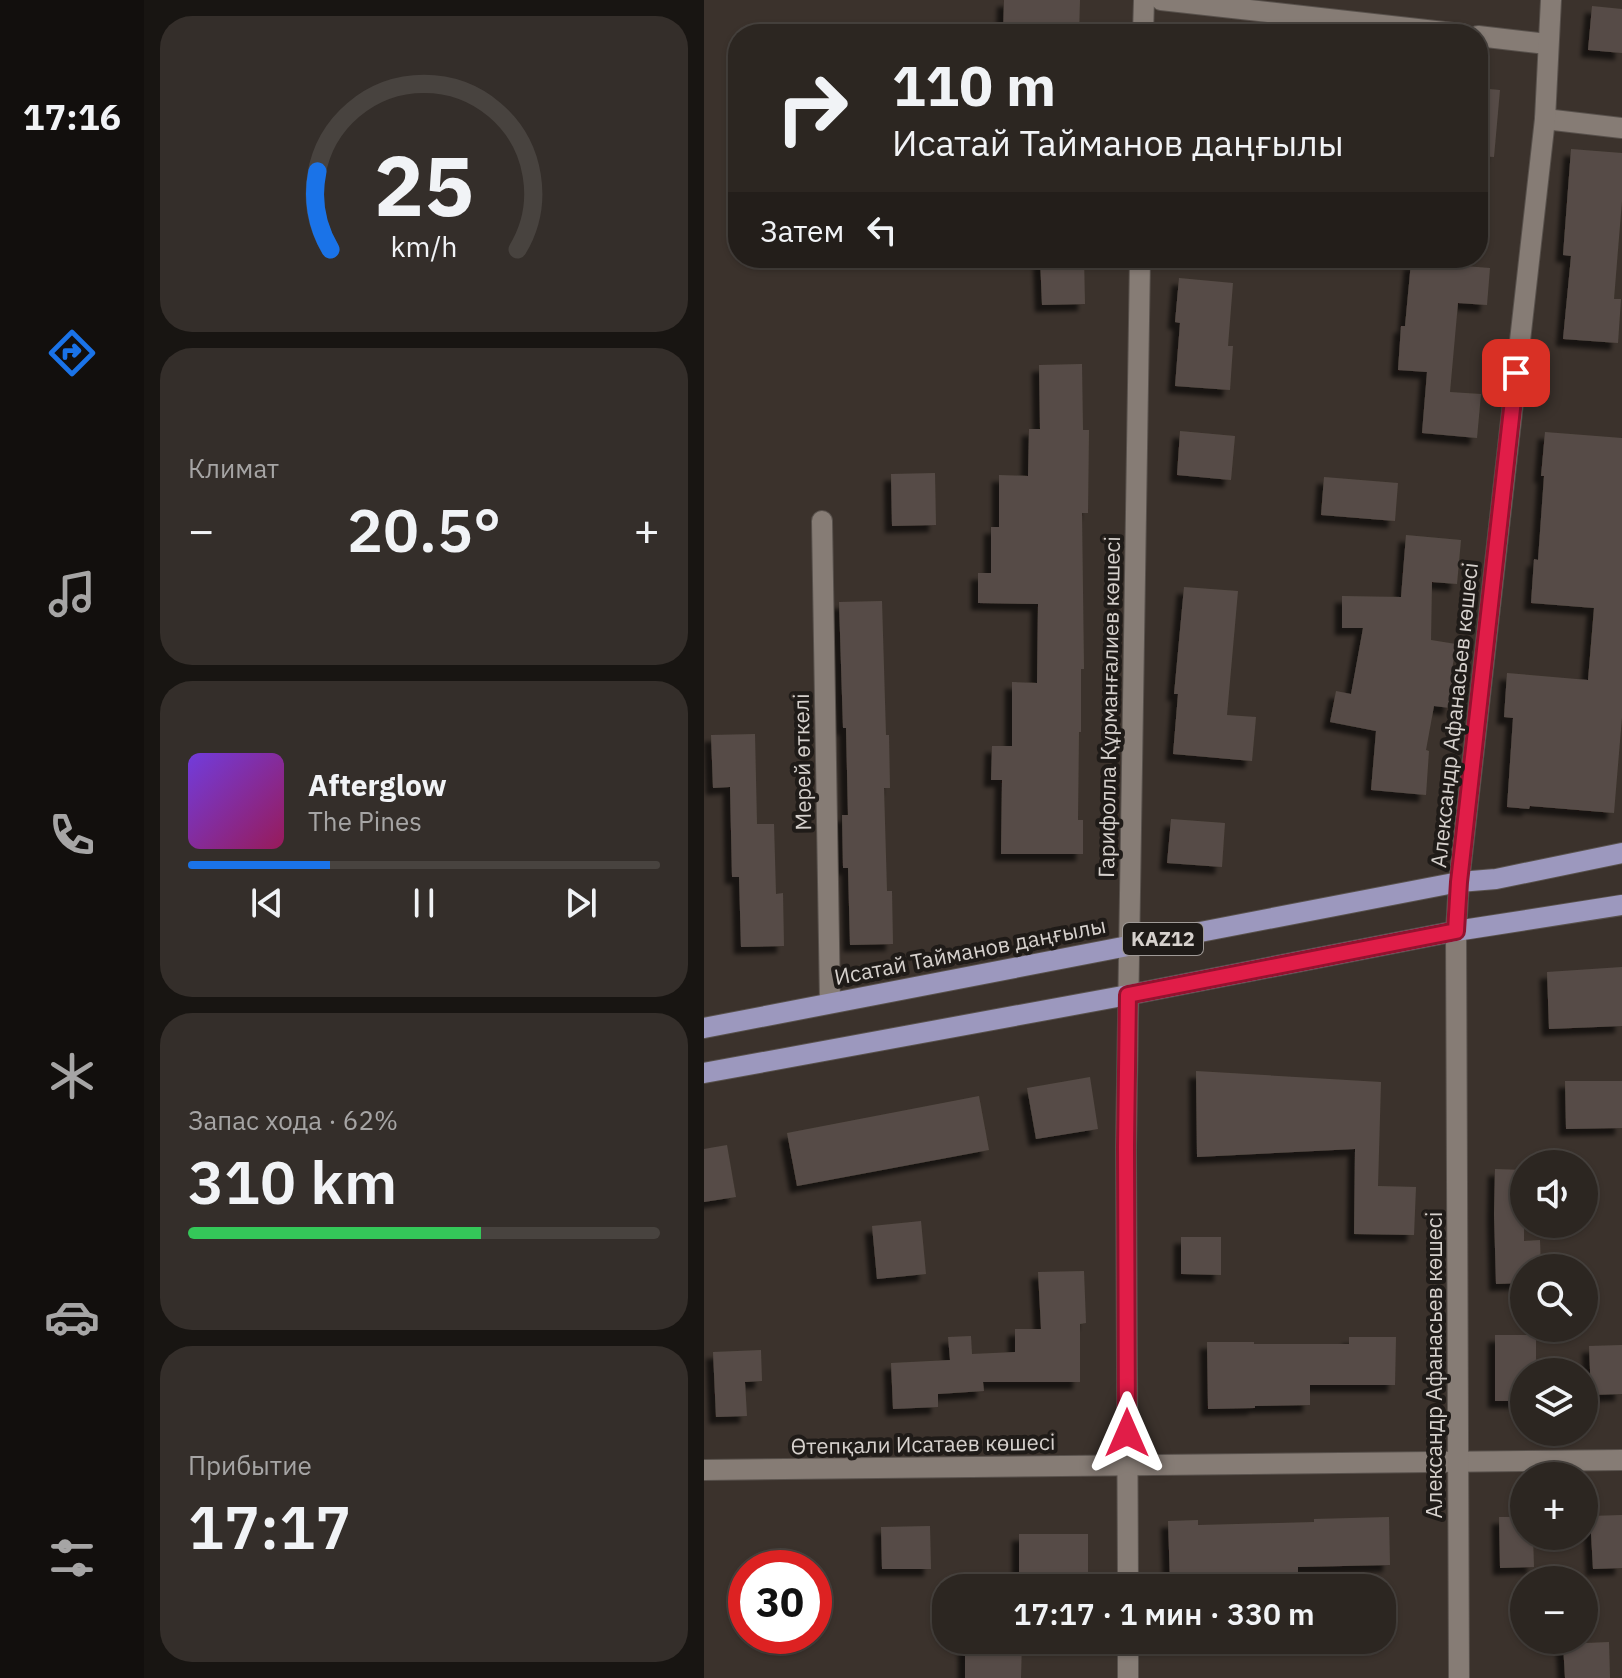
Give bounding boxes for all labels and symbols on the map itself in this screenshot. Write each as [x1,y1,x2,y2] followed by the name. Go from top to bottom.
[1482,339,1550,407] pin
[1091,536,1126,878] street label: Гарифолла Құрманғалиев көшесі
[1423,561,1484,869] street label: Александр Афанасьев көшесі
[786,693,817,831] street label: Мерей өткелі
[832,910,1108,991] street label: Исатай Тайманов даңғылы
[1123,923,1203,955] road number: KAZ12
[1419,1212,1448,1518] street label: Александр Афанасьев көшесі
[1085,1391,1169,1475] position arrow
[790,1427,1056,1460] street label: Өтепқали Исатаев көшесі
[728,1550,832,1654] speed limit sign: 30

